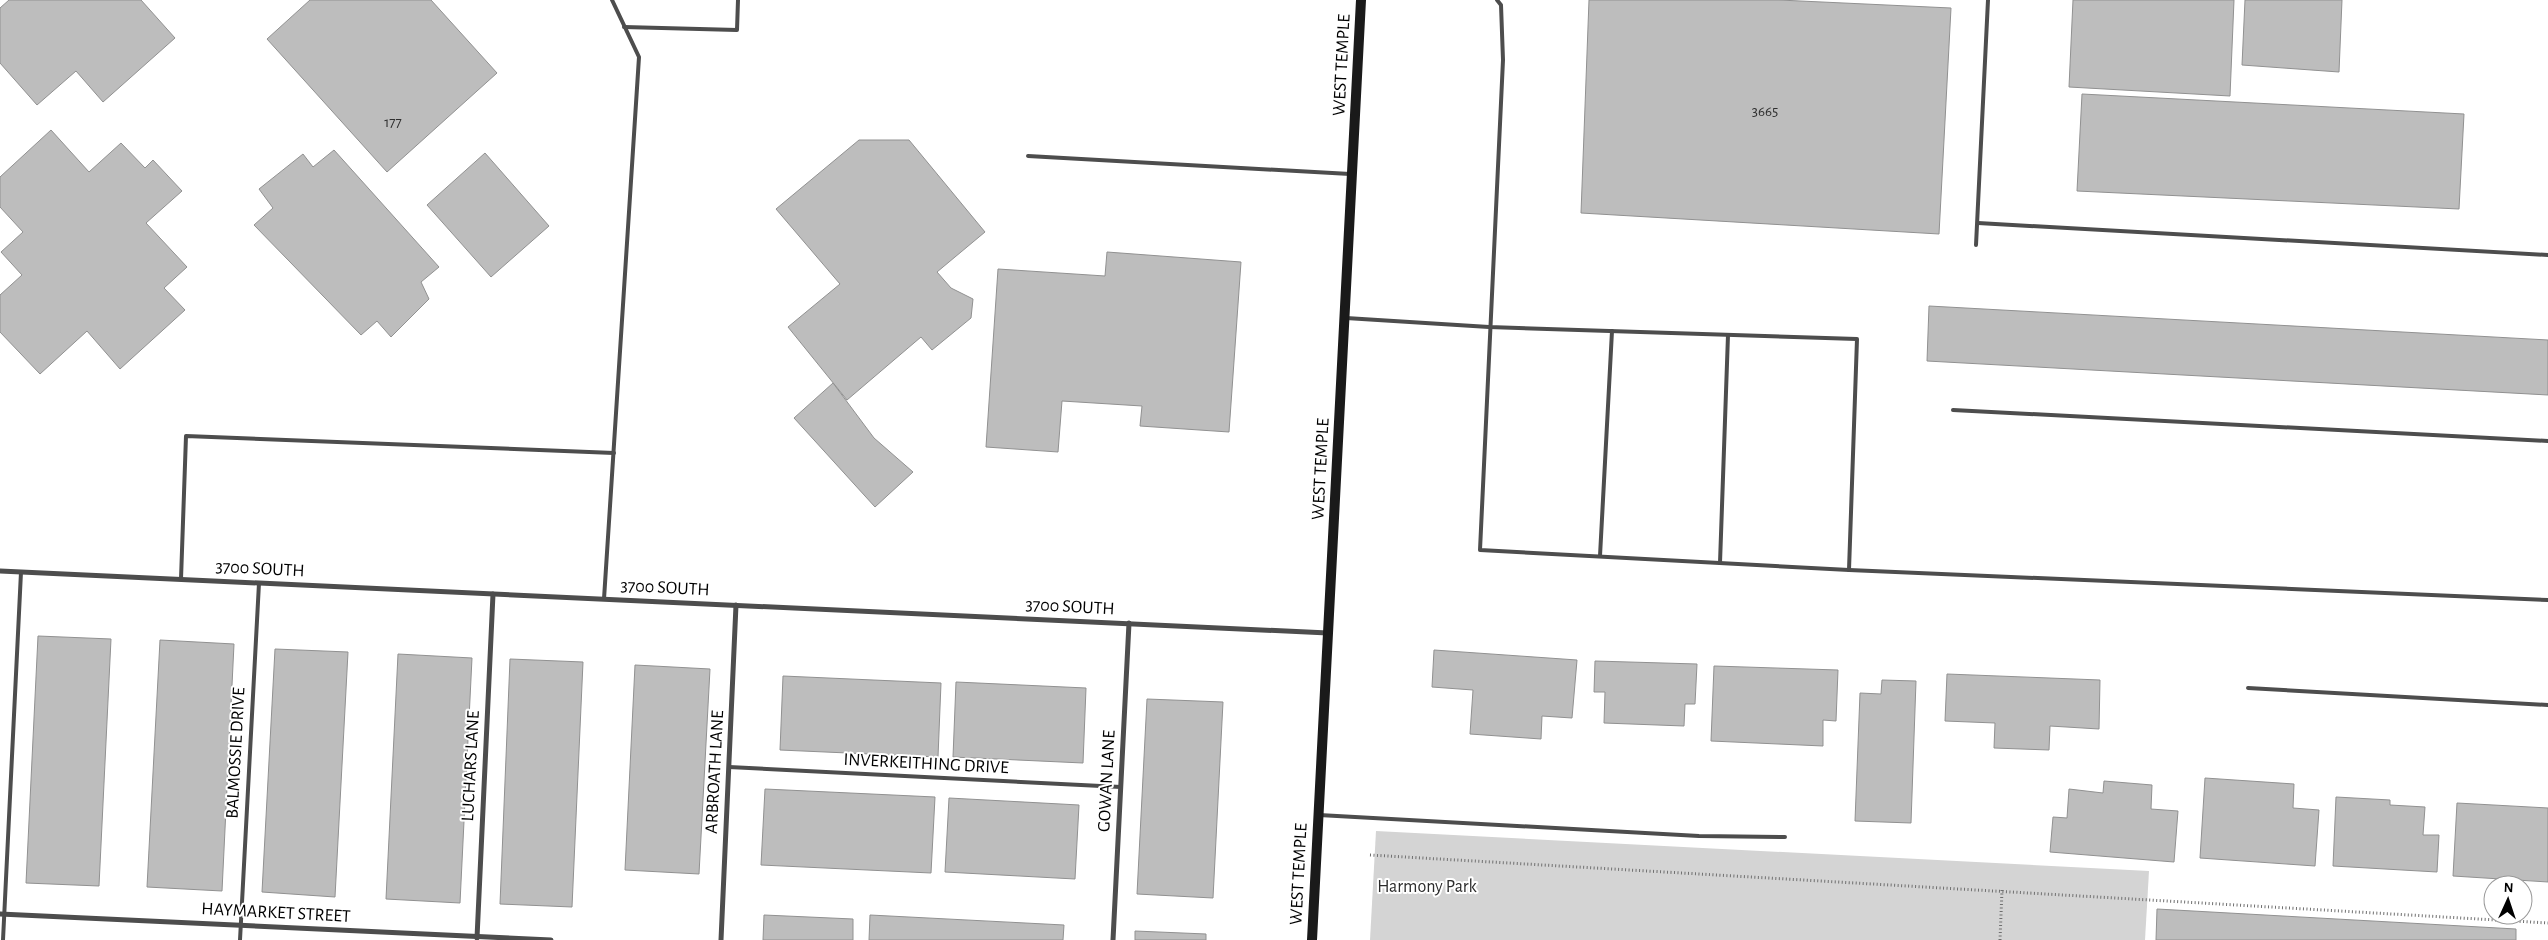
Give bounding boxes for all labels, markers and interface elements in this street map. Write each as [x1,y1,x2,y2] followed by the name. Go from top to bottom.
[1330,13,1354,116] street label: WEST TEMPLE
[1752,104,1778,119] house number: 3665
[384,115,402,130] house number: 177
[1309,417,1333,520] street label: WEST TEMPLE
[215,558,305,580] street label: 3700 SOUTH
[620,577,710,599] street label: 3700 SOUTH
[1025,596,1115,618] street label: 3700 SOUTH
[224,686,248,819] street label: BALMOSSIE DRIVE
[459,710,483,822] street label: LUCHARS LANE
[703,710,727,834] street label: ARBROATH LANE
[1095,729,1119,832] street label: GOWAN LANE
[843,751,1009,777] street label: INVERKEITHING DRIVE
[1287,822,1311,925] street label: WEST TEMPLE
[2483,875,2533,925] north arrow
[1377,878,1478,896] park label: Harmony Park
[2503,881,2514,895] text: N
[201,900,351,926] street label: HAYMARKET STREET

